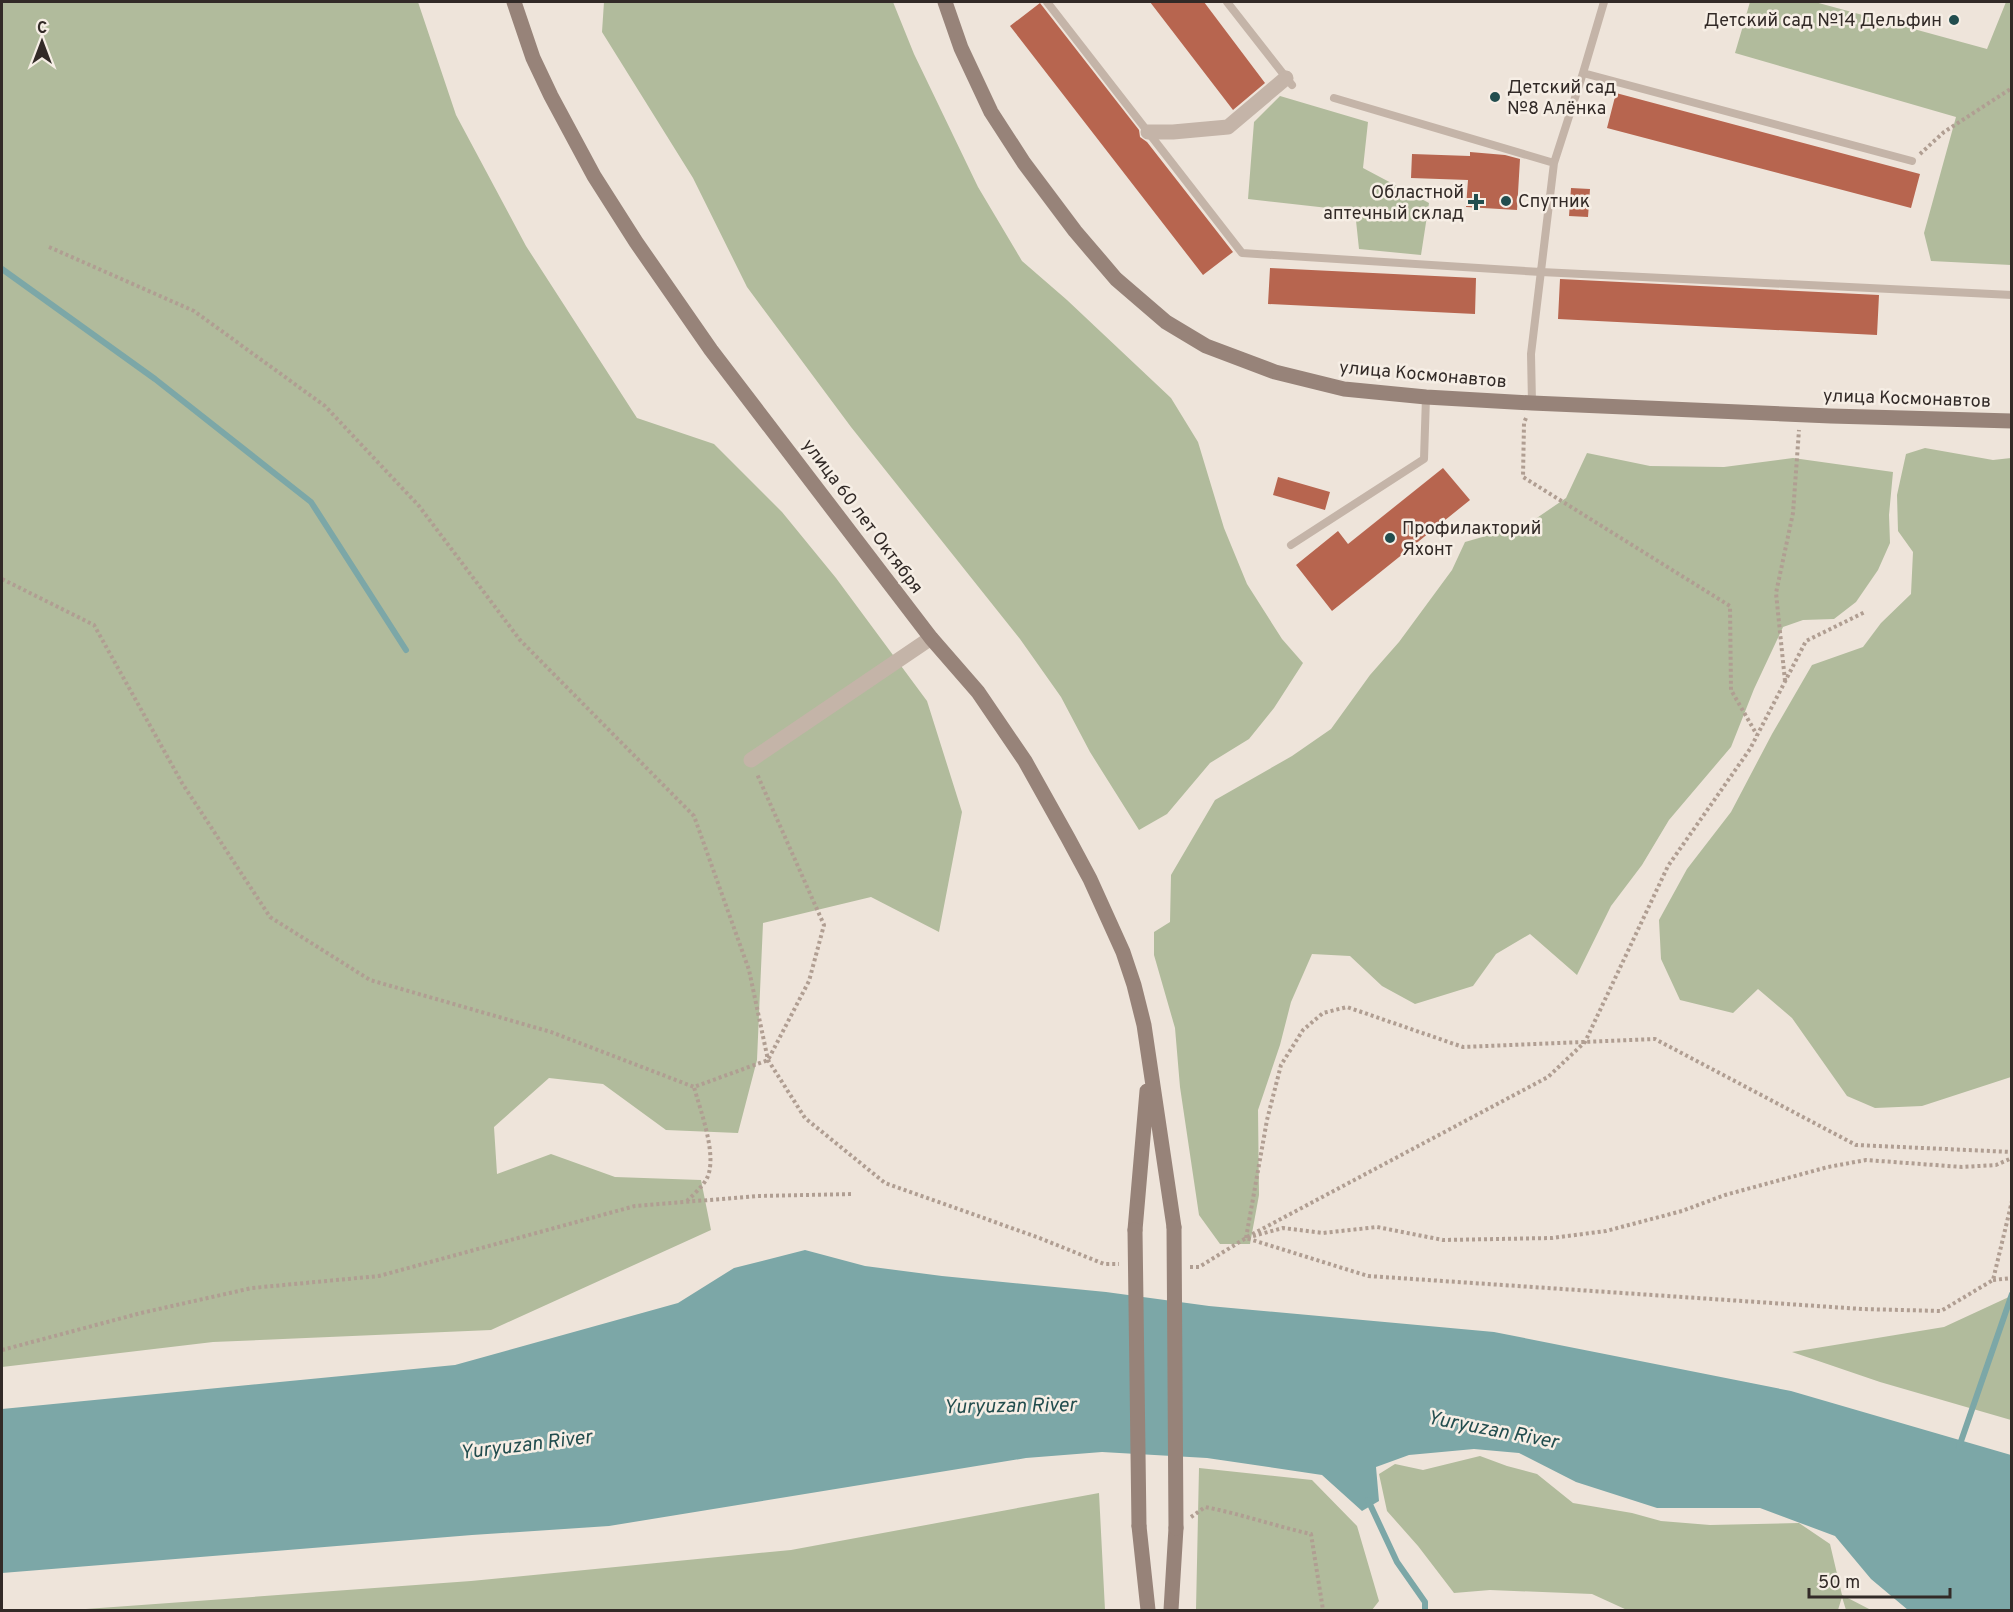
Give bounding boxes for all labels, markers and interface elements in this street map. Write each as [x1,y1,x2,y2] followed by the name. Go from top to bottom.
[1704,10,1942,33] place label: Детский сад №14 Дельфин
[12,12,72,72] north arrow
[1947,13,1961,27] marker: Детский сад №14 Дельфин
[37,19,47,39] text: С
[1507,77,1616,121] place label: Детский сад №8 Алёнка
[1488,90,1502,104] marker: Детский сад №8 Алёнка
[1323,182,1464,226] place label: Областной аптечный склад
[1518,191,1590,214] place label: Спутник
[1499,194,1513,208] marker: Спутник
[1469,195,1483,209] marker: Областной аптечный склад
[1338,357,1508,394] street label: улица Космонавтов
[1823,385,1991,414] street label: улица Космонавтов
[796,435,928,599] street label: улица 60 лет Октября
[1402,518,1541,562] place label: Профилакторий Яхонт
[1383,531,1397,545] marker: Профилакторий Яхонт
[944,1393,1078,1421] water label: Yuryuzan River
[1425,1406,1561,1457] water label: Yuryuzan River
[459,1425,595,1467] water label: Yuryuzan River
[1809,1561,1950,1599] scale bar
[1818,1572,1860,1595] text: 50 m

